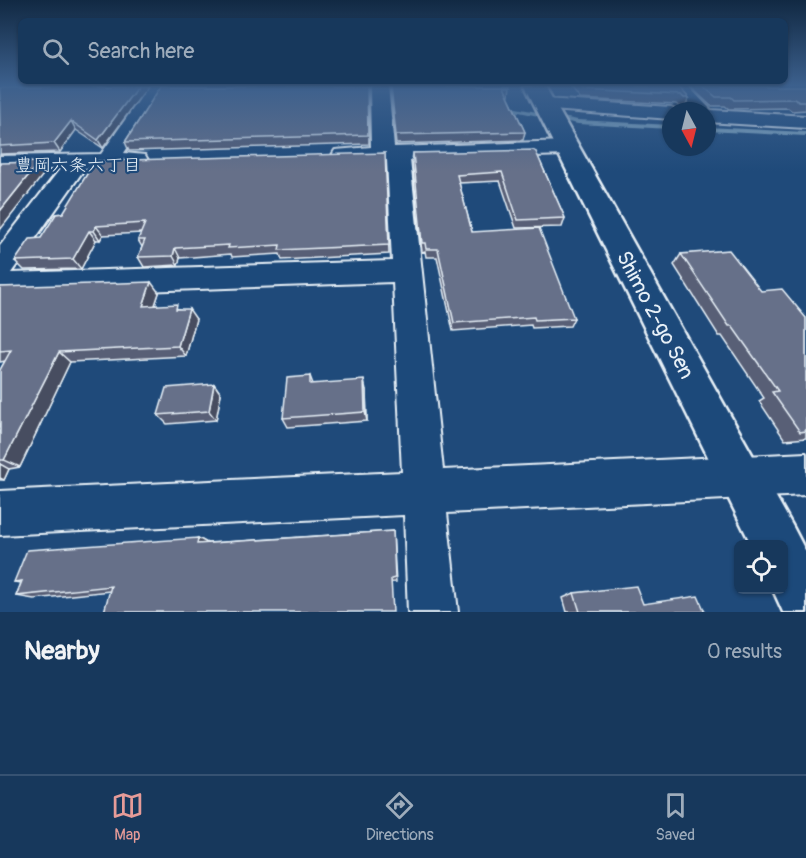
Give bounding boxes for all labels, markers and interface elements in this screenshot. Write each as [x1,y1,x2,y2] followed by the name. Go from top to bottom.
[18,18,788,84] search box
[39,35,72,68] icon: search
[87,37,194,65] text: Search here
[662,102,716,156] north arrow
[15,154,141,177] district label: 豊岡六条六丁目
[610,246,700,384] street label: Shimo 2-go Sen
[734,540,788,594] map controls
[734,540,788,594] button: locate
[24,635,100,667] text: Nearby
[707,639,782,664] text: 0 results
[111,789,144,845] tab: Map
[366,789,434,845] tab: Directions
[655,789,695,845] tab: Saved

